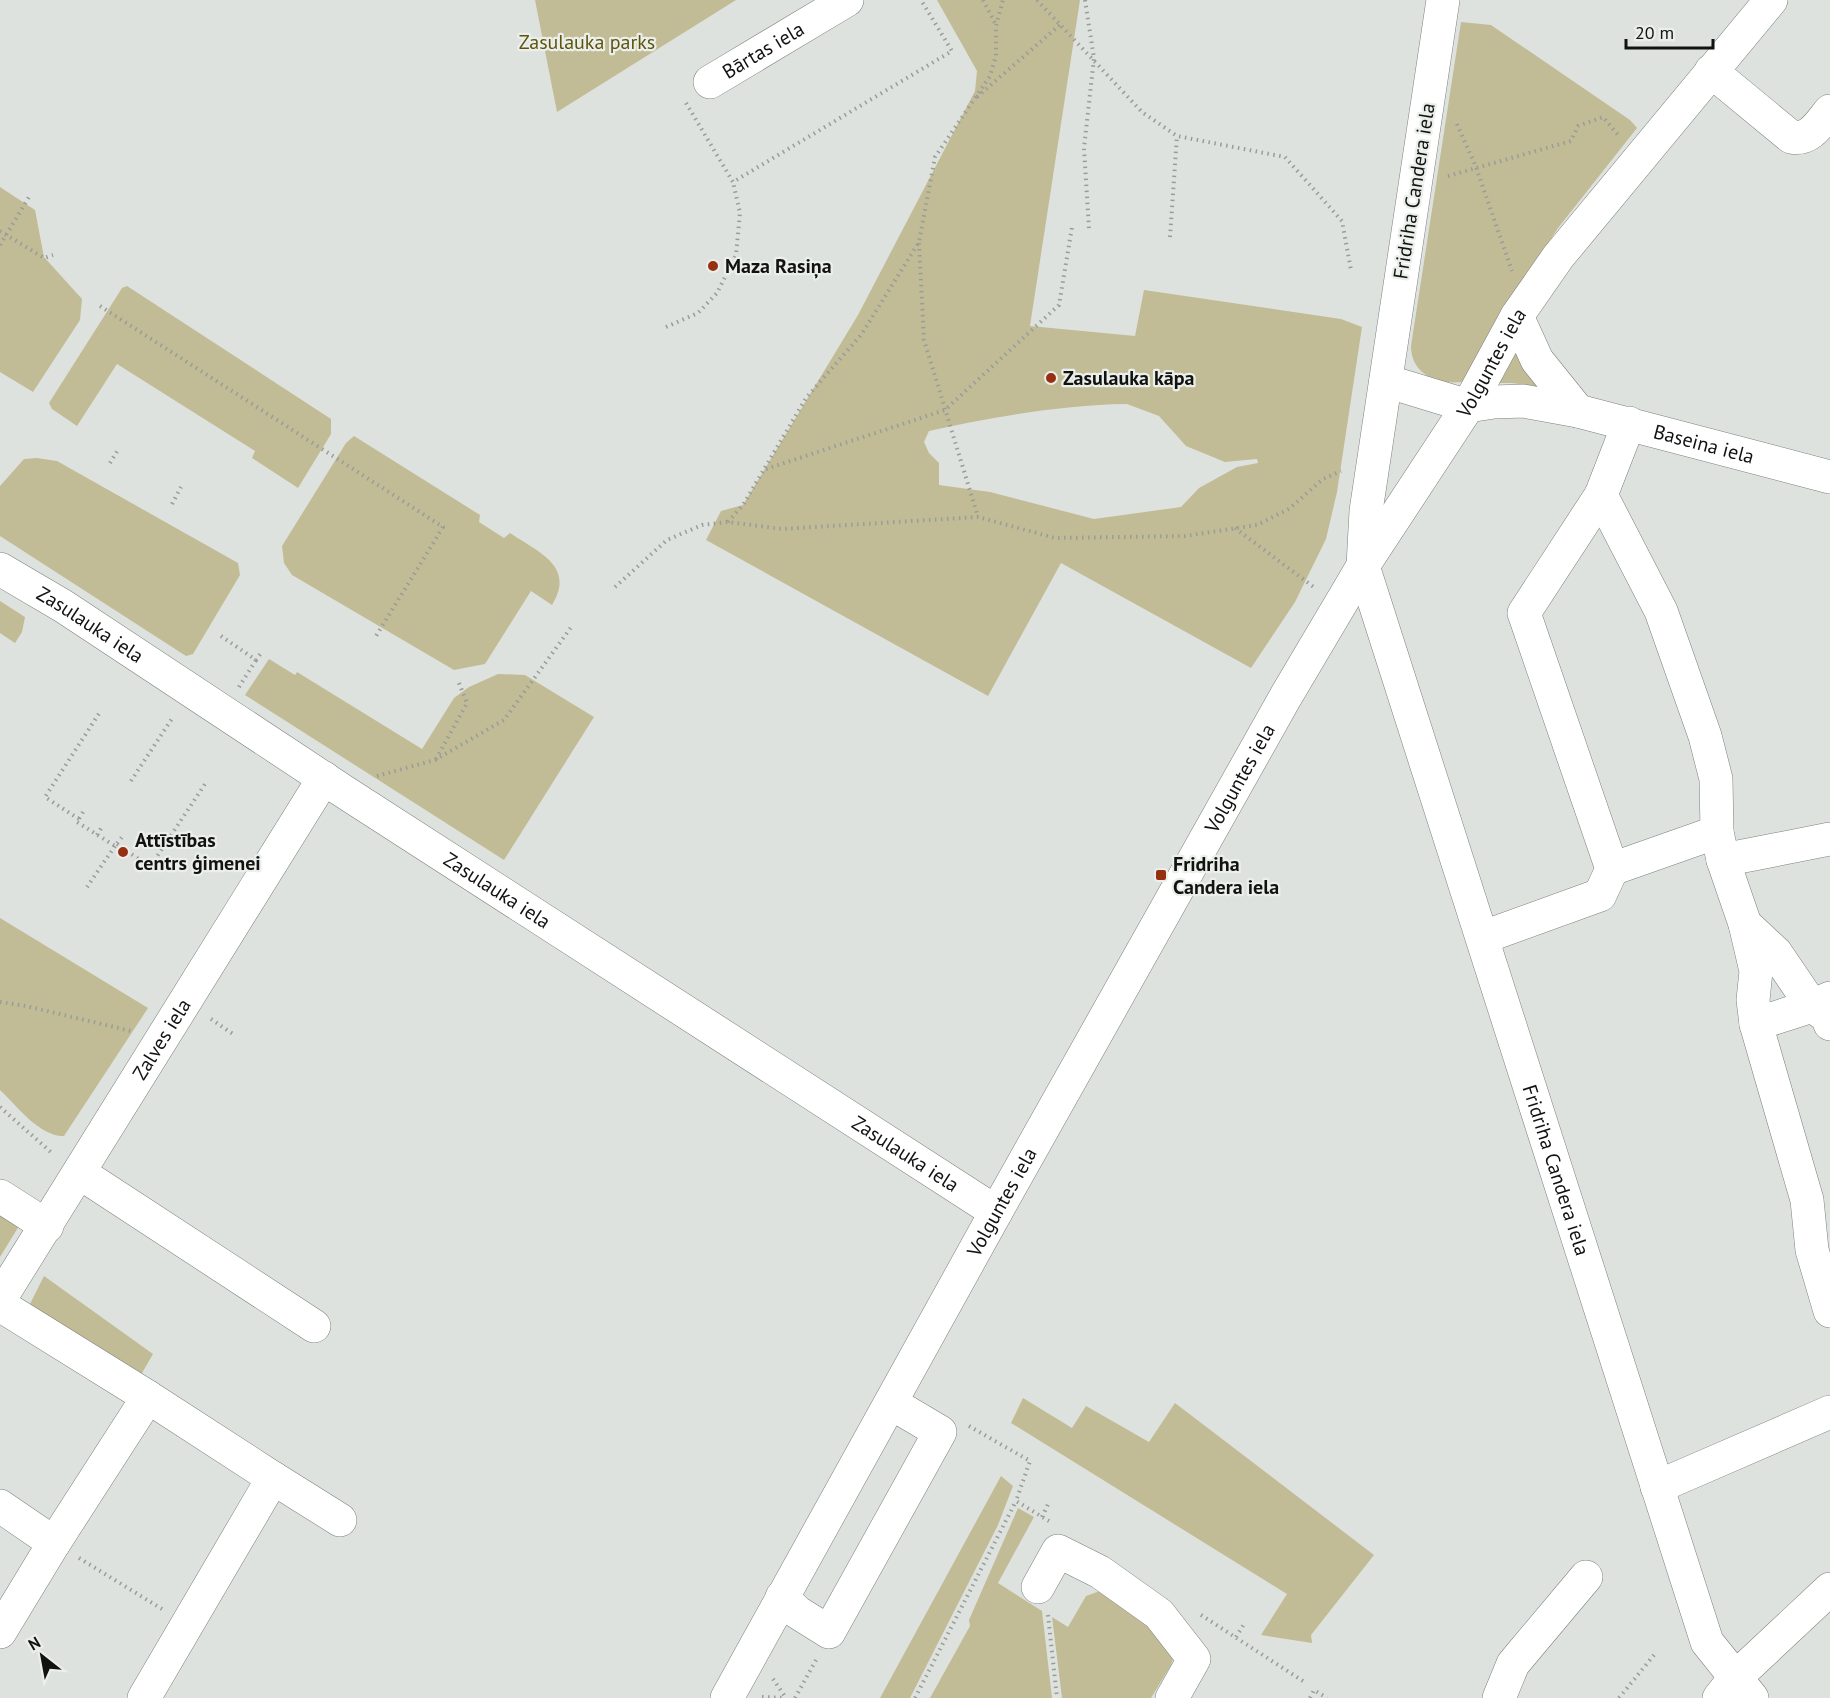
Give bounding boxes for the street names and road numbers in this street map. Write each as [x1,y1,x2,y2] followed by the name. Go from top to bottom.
[718,16,809,85] street label: Bārtas iela
[1387,101,1441,281] street label: Fridriha Candera iela
[1450,303,1532,423] street label: Volguntes iela
[1651,418,1757,470] street label: Baseina iela
[32,581,149,669] street label: Zasulauka iela
[1198,719,1281,838] street label: Volguntes iela
[439,846,556,934] street label: Zasulauka iela
[127,994,197,1085] street label: Zalves iela
[1517,1081,1596,1259] street label: Fridriha Candera iela
[847,1110,964,1198] street label: Zasulauka iela
[960,1143,1043,1262] street label: Volguntes iela

